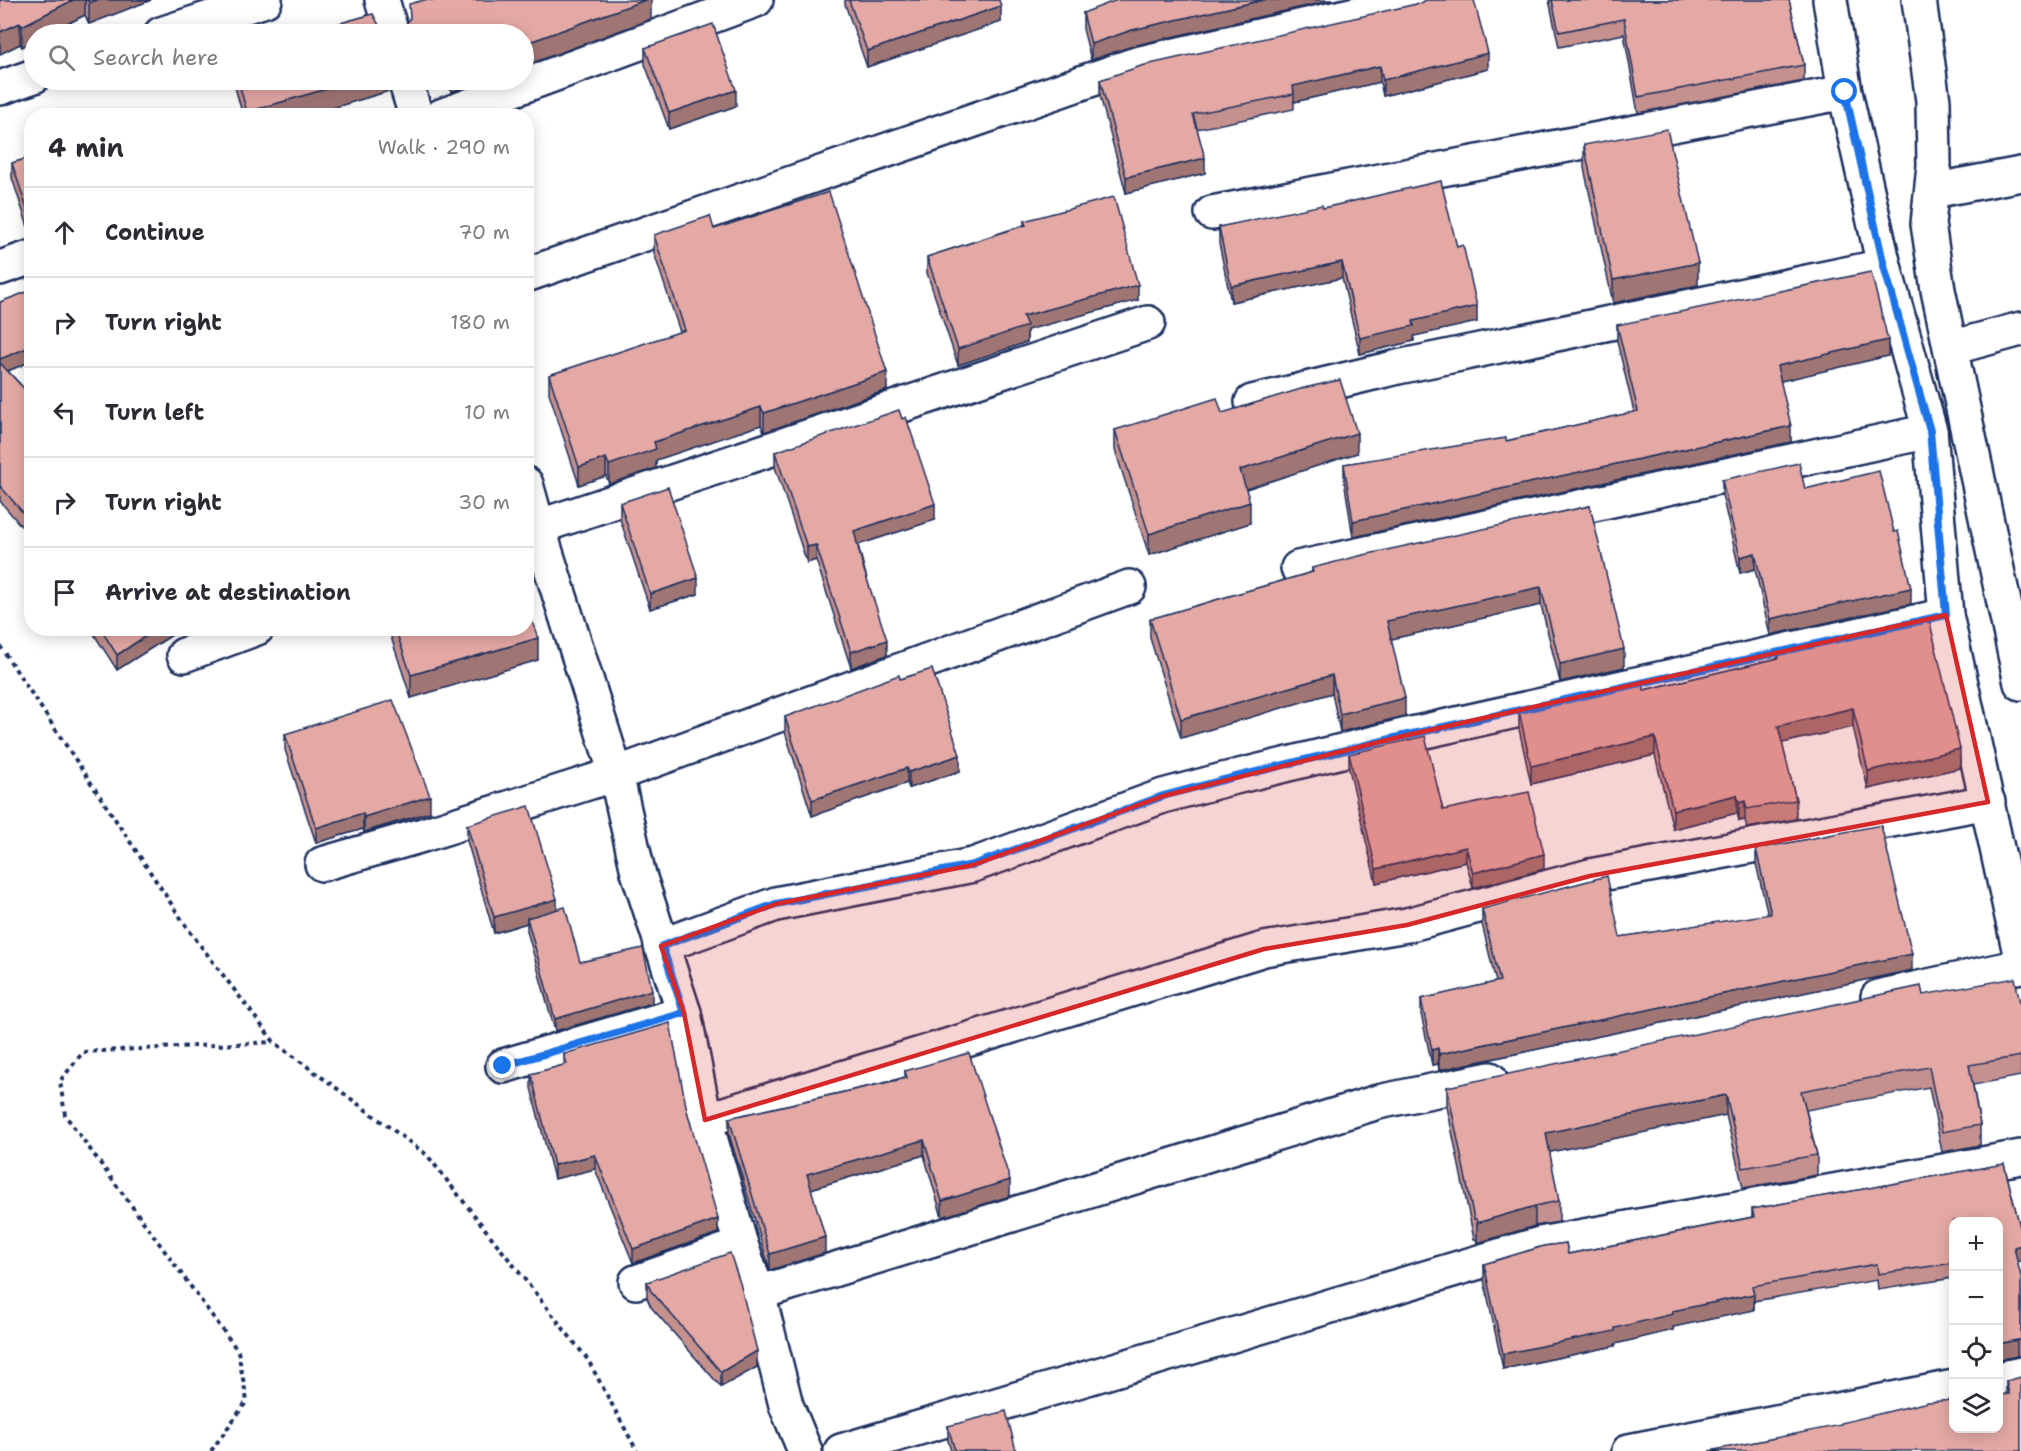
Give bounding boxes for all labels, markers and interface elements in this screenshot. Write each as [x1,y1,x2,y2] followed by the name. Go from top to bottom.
[24,24,534,90] search box
[45,41,78,74] icon: search
[93,43,219,72] text: Search here
[1831,78,1857,104] route start
[48,130,124,165] text: 4 min
[378,134,510,160] text: Walk · 290 m
[48,216,81,249] icon: ahead
[105,218,205,247] text: Continue
[458,219,510,245] text: 70 m
[48,306,81,339] icon: right
[105,308,222,337] text: Turn right
[450,309,510,335] text: 180 m
[48,396,81,429] icon: left
[105,398,204,427] text: Turn left
[464,399,510,425] text: 10 m
[48,486,81,519] icon: right
[105,488,222,517] text: Turn right
[458,489,510,515] text: 30 m
[48,576,81,609] icon: arrive
[105,578,351,607] text: Arrive at destination
[489,1052,515,1078] route end
[1949,1217,2003,1433] map controls
[1949,1217,2003,1271] button: +
[1949,1271,2003,1325] button: −
[1949,1325,2003,1379] button: locate
[1949,1379,2003,1433] button: layers

